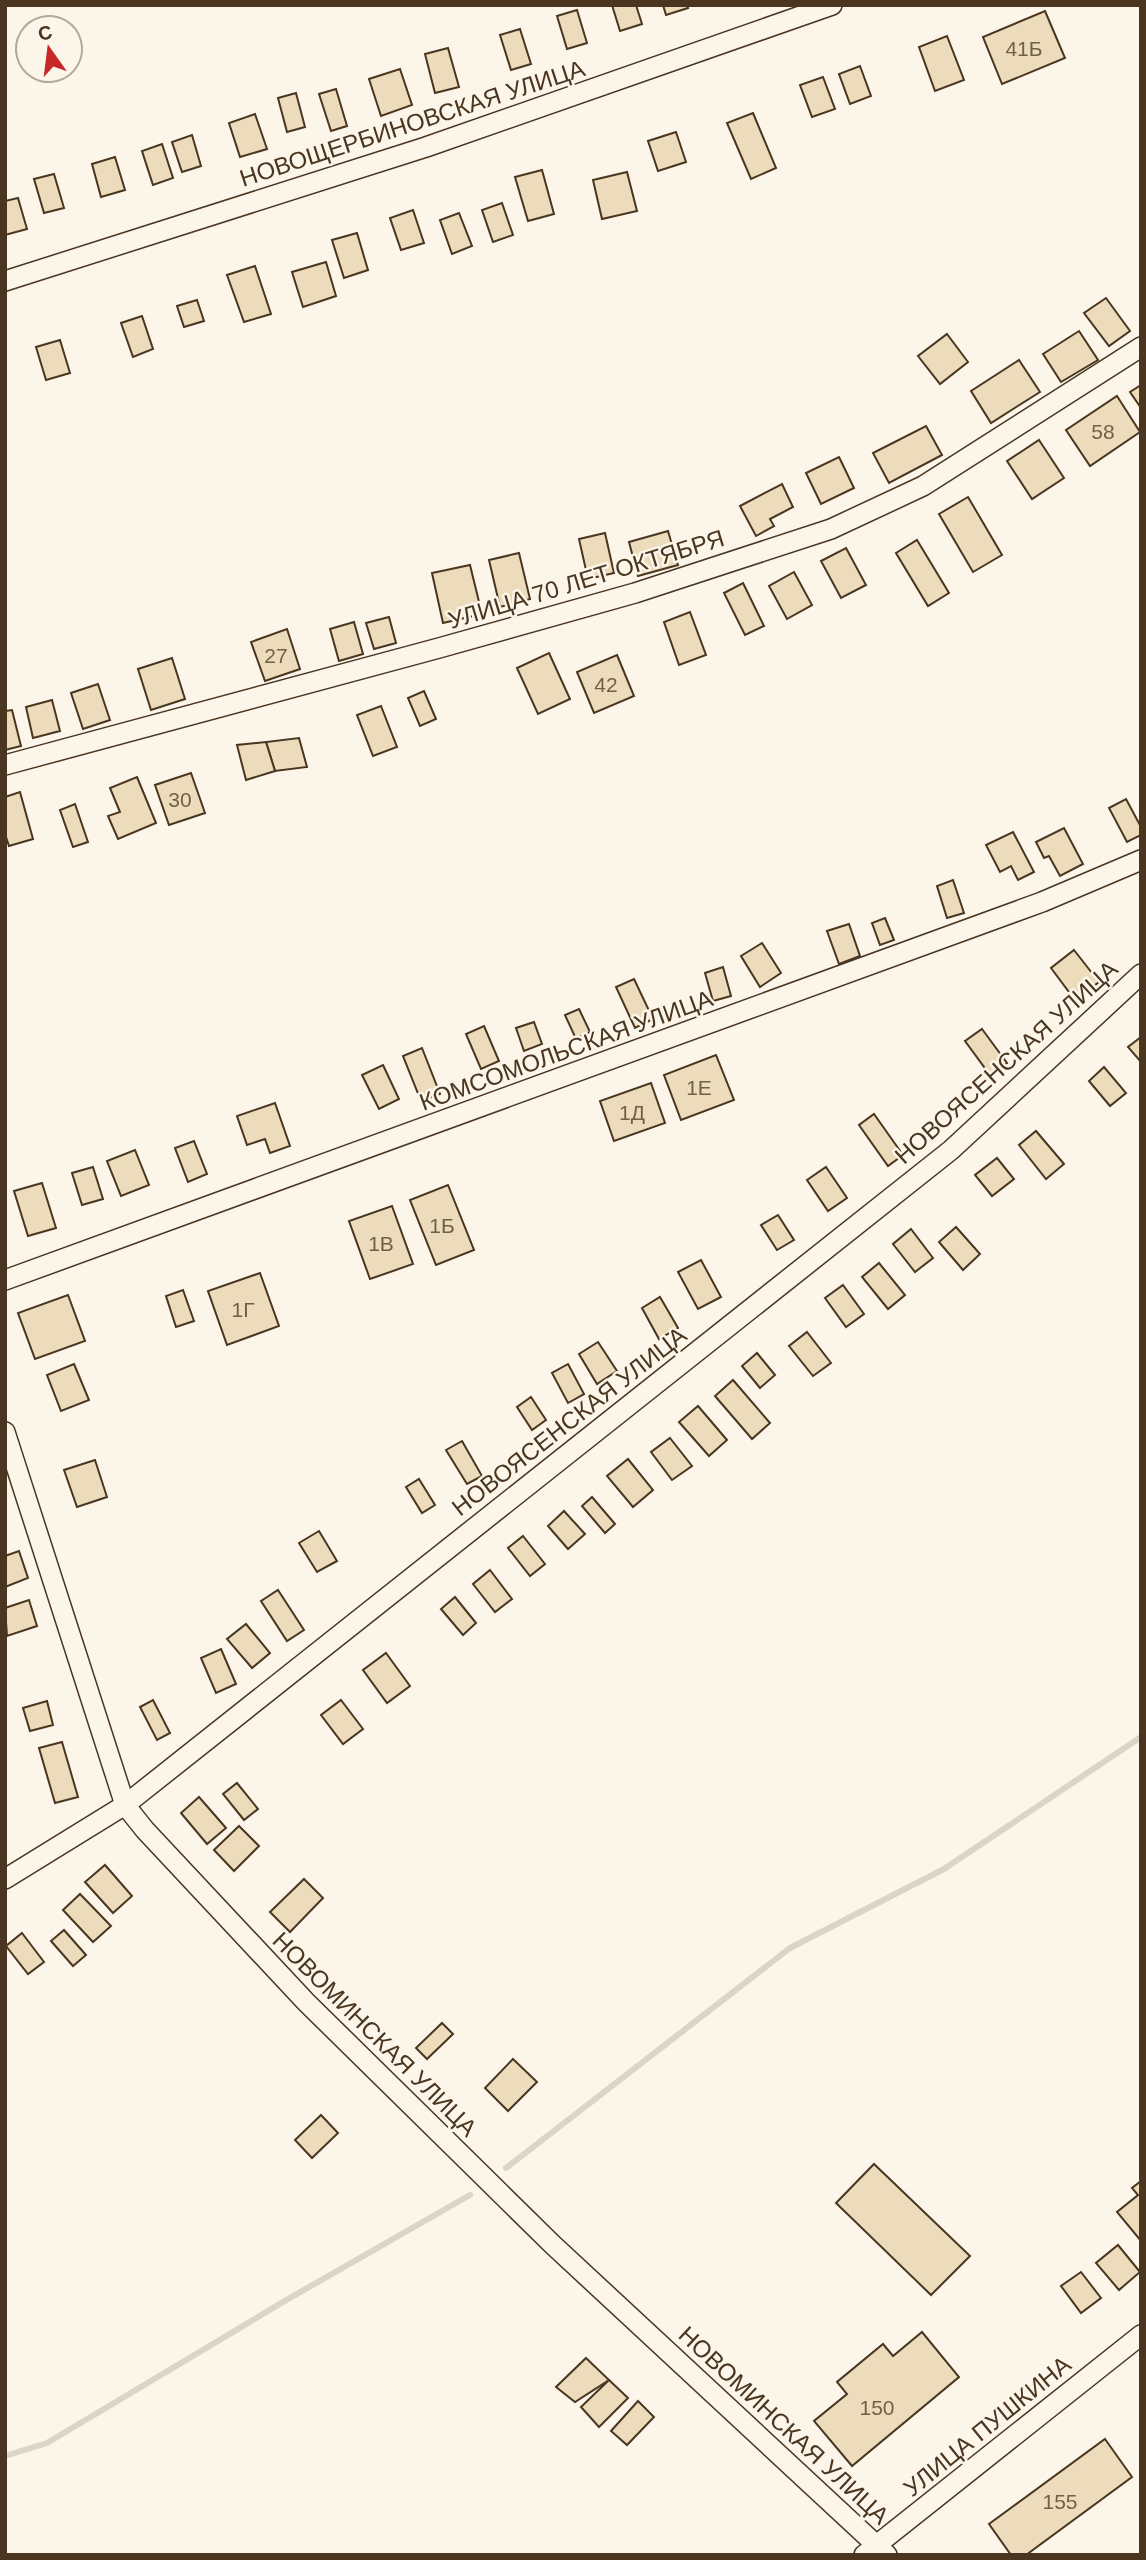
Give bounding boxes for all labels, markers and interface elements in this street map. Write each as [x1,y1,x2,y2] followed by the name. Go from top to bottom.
[14,14,84,84] north arrow
[36,21,54,45] text: С
[1005,37,1043,60] house number: 41Б
[236,54,588,192] street label: НОВОЩЕРБИНОВСКАЯ УЛИЦА
[1091,420,1115,443] house number: 58
[445,524,727,634] street label: УЛИЦА 70 ЛЕТ ОКТЯБРЯ
[264,644,288,667] house number: 27
[594,673,618,696] house number: 42
[168,788,192,811] house number: 30
[889,955,1123,1169] street label: НОВОЯСЕНСКАЯ УЛИЦА
[416,984,716,1116] street label: КОМСОМОЛЬСКАЯ УЛИЦА
[686,1076,712,1099] house number: 1Е
[619,1101,645,1124] house number: 1Д
[429,1214,455,1237] house number: 1Б
[368,1232,394,1255] house number: 1В
[231,1298,255,1321] house number: 1Г
[446,1321,692,1521] street label: НОВОЯСЕНСКАЯ УЛИЦА
[268,1927,482,2141] street label: НОВОМИНСКАЯ УЛИЦА
[674,2321,894,2529] street label: НОВОМИНСКАЯ УЛИЦА
[898,2350,1076,2502] street label: УЛИЦА ПУШКИНА
[859,2396,895,2419] house number: 150
[1042,2490,1078,2513] house number: 155

